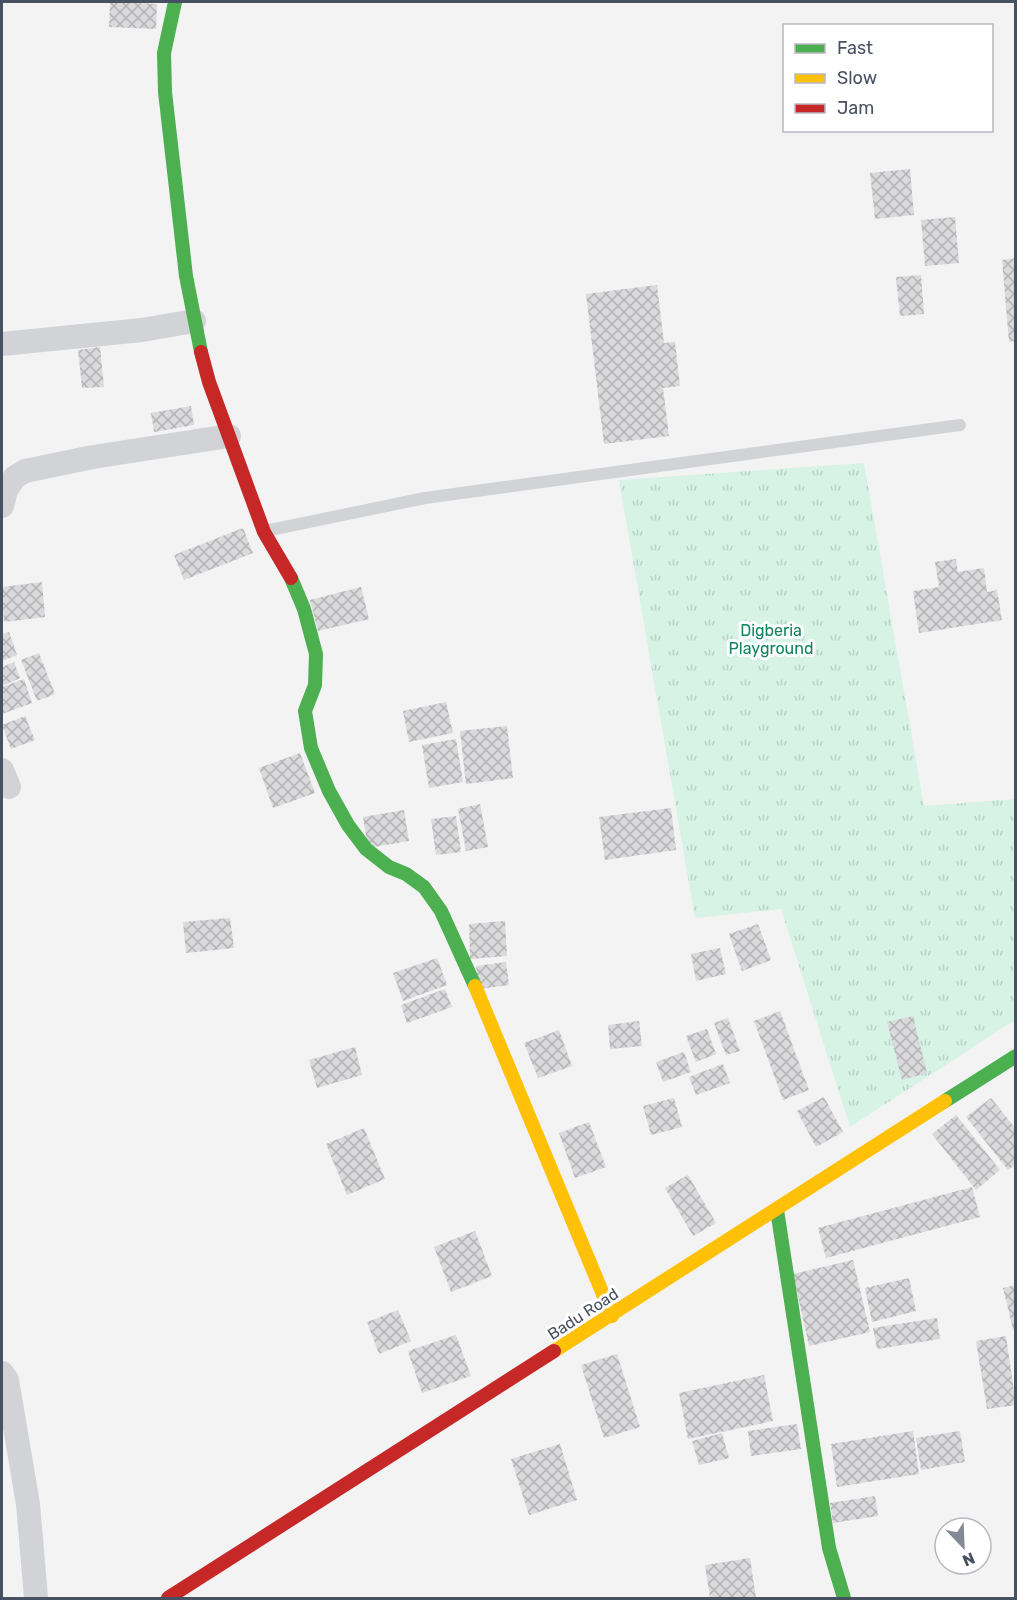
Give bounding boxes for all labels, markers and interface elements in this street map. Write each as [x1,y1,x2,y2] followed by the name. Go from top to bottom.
[783,24,993,132] legend
[837,37,873,59] text: Fast
[837,67,877,89] text: Slow
[837,97,874,119] text: Jam
[729,621,813,658] park label: Digberia Playground
[544,1284,622,1344] street label: Badu Road
[933,1516,993,1576] north arrow
[960,1548,978,1570] text: N

